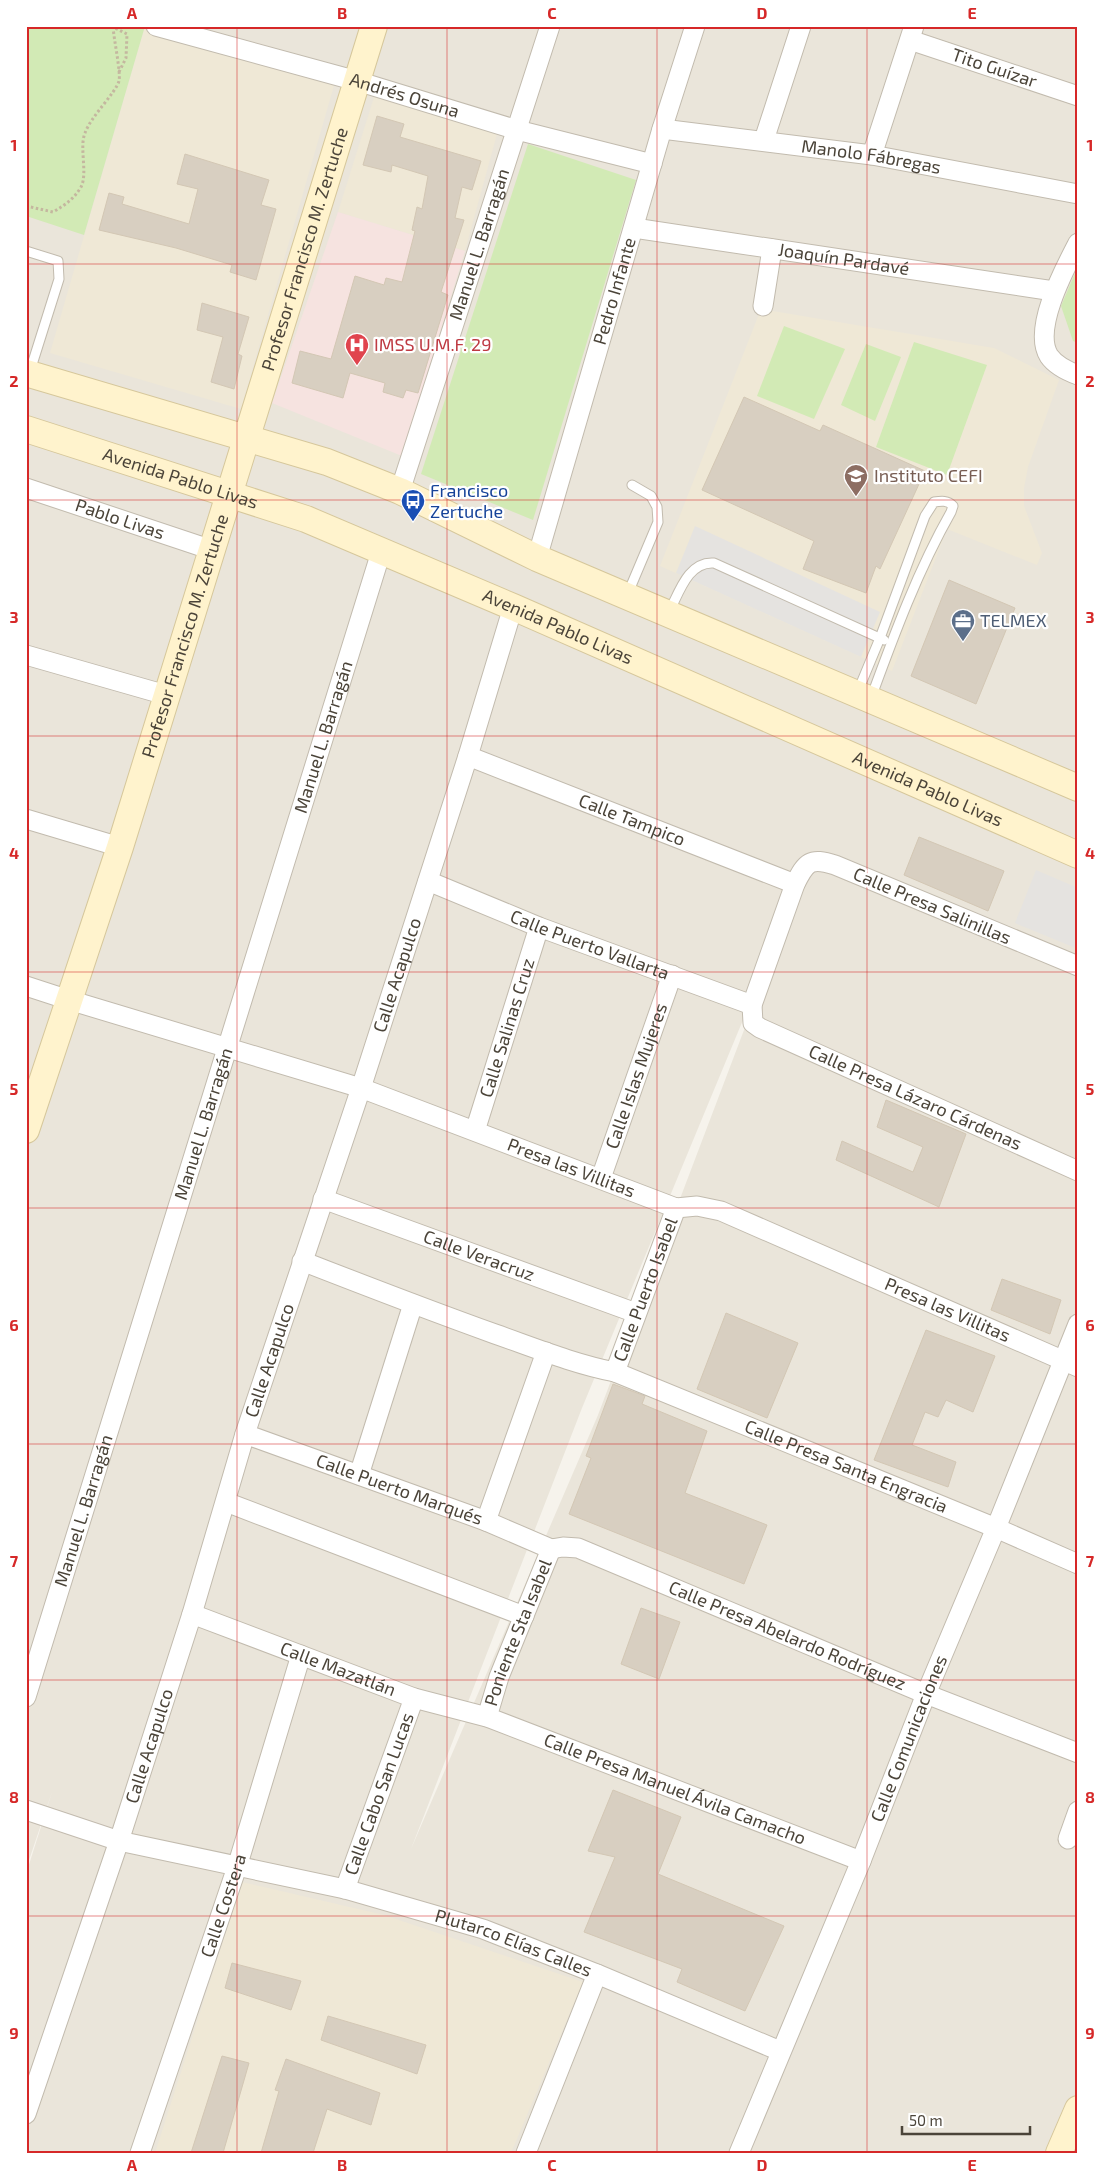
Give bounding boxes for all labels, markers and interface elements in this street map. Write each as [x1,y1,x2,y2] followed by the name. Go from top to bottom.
[127,3,138,22] text: A
[337,3,347,22] text: B
[547,3,557,22] text: C
[757,3,768,22] text: D
[967,3,977,22] text: E
[949,43,1040,92] street label: Tito Guízar
[347,68,462,122] street label: Andrés Osuna
[256,124,352,373] street label: Profesor Francisco M. Zertuche
[800,134,943,178] street label: Manolo Fábregas
[11,135,17,154] text: 1
[1087,135,1093,154] text: 1
[444,166,513,323] street label: Manuel L. Barragán
[588,235,640,347] street label: Pedro Infante
[777,238,911,279] street label: Joaquín Pardavé
[344,332,370,366] hospital icon: IMSS U.M.F. 29
[374,333,491,355] place label: IMSS U.M.F. 29
[9,371,19,390] text: 2
[1085,371,1095,390] text: 2
[100,442,261,513] street label: Avenida Pablo Livas
[843,463,869,497] school or university icon: Instituto CEFI
[874,464,983,486] place label: Instituto CEFI
[430,479,508,522] place label: Francisco Zertuche
[400,488,426,522] bus stop icon: Francisco Zertuche
[73,493,168,543] street label: Pablo Livas
[136,511,232,760] street label: Profesor Francisco M. Zertuche
[480,583,637,668] street label: Avenida Pablo Livas
[9,607,19,626] text: 3
[1085,607,1095,626] text: 3
[950,608,976,642] office icon: TELMEX
[980,609,1047,631] place label: TELMEX
[289,658,357,816] street label: Manuel L. Barragán
[850,746,1007,831] street label: Avenida Pablo Livas
[576,788,689,850] street label: Calle Tampico
[9,843,19,862] text: 4
[1085,843,1095,862] text: 4
[850,862,1015,948] street label: Calle Presa Salinillas
[507,904,673,984] street label: Calle Puerto Vallarta
[368,915,425,1035] street label: Calle Acapulco
[474,955,539,1100] street label: Calle Salinas Cruz
[600,1000,671,1152] street label: Calle Islas Mujeres
[806,1039,1025,1154] street label: Calle Presa Lázaro Cárdenas
[169,1045,237,1202] street label: Manuel L. Barragán
[10,1079,19,1098] text: 5
[1086,1079,1095,1098] text: 5
[504,1133,638,1201] street label: Presa las Villitas
[608,1213,682,1364] street label: Calle Puerto Isabel
[421,1225,538,1285] street label: Calle Veracruz
[882,1272,1014,1346] street label: Presa las Villitas
[239,1300,298,1420] street label: Calle Acapulco
[9,1315,19,1334] text: 6
[1085,1315,1095,1334] text: 6
[742,1414,951,1517] street label: Calle Presa Santa Engracia
[49,1432,117,1589] street label: Manuel L. Barragán
[313,1449,486,1529] street label: Calle Puerto Marqués
[10,1551,19,1570] text: 7
[1086,1551,1095,1570] text: 7
[479,1555,556,1708] street label: Poniente Sta Isabel
[666,1575,909,1694] street label: Calle Presa Abelardo Rodríguez
[277,1636,399,1700] street label: Calle Mazatlán
[865,1651,951,1825] street label: Calle Comunicaciones
[120,1686,177,1806] street label: Calle Acapulco
[339,1709,418,1878] street label: Calle Cabo San Lucas
[541,1728,809,1849] street label: Calle Presa Manuel Ávila Camacho
[9,1787,19,1806] text: 8
[1085,1787,1095,1806] text: 8
[195,1851,250,1960] street label: Calle Costera
[433,1904,595,1981] street label: Plutarco Elías Calles
[9,2023,19,2042] text: 9
[1085,2023,1095,2042] text: 9
[902,2104,1029,2136] scale bar
[909,2111,943,2129] text: 50 m
[127,2155,138,2174] text: A
[337,2155,347,2174] text: B
[547,2155,557,2174] text: C
[757,2155,768,2174] text: D
[967,2155,977,2174] text: E

